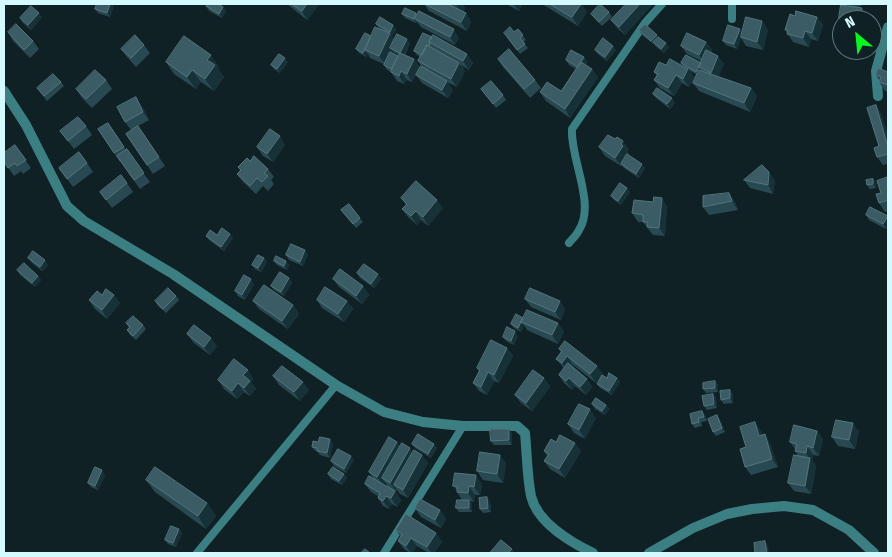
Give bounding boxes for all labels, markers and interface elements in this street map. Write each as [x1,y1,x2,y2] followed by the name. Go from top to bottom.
[832,10,882,60] north arrow
[842,13,858,32] text: N

